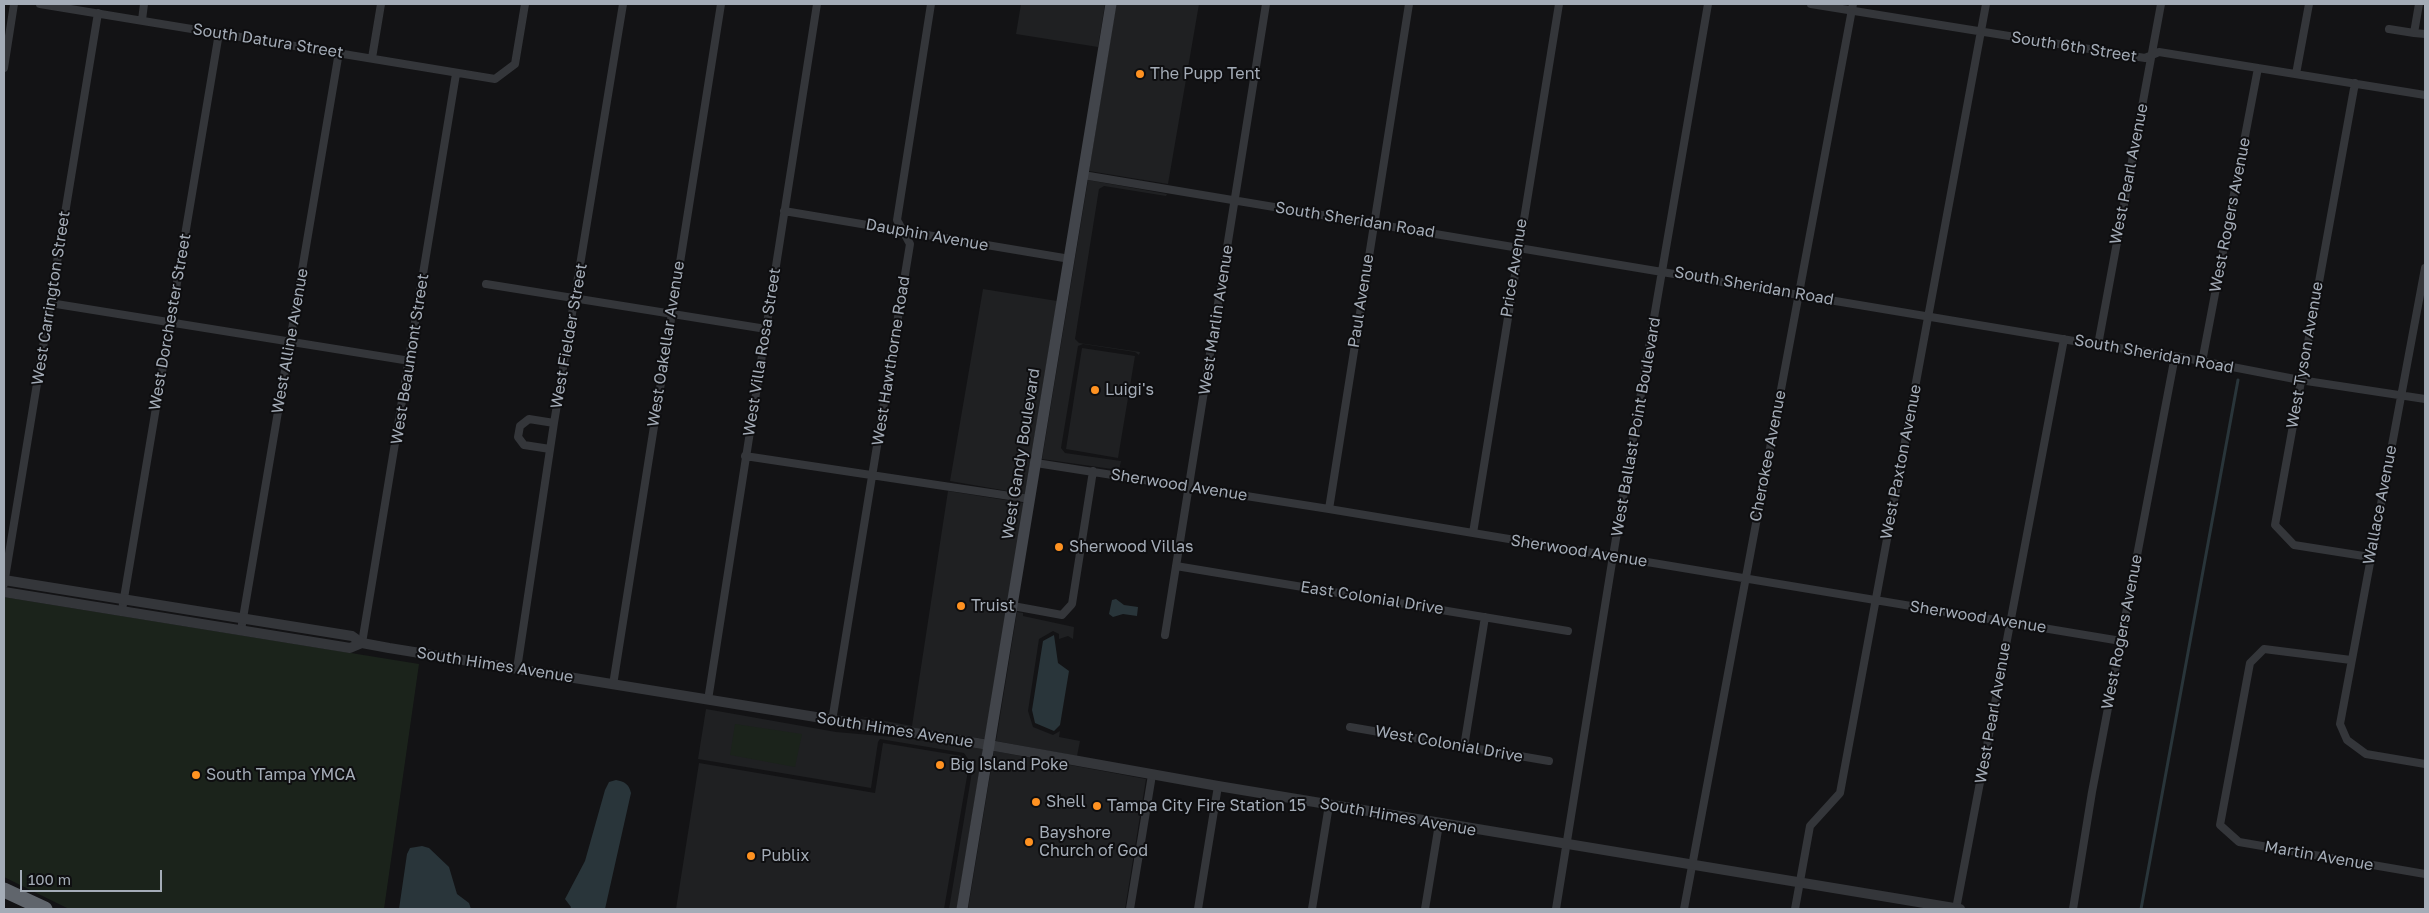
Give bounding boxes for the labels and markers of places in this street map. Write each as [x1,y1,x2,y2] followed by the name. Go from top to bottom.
[1150,64,1261,84] place label: The Pupp Tent
[1134,68,1146,80] marker: The Pupp Tent
[1105,380,1154,400] place label: Luigi's
[1089,384,1101,396] marker: Luigi's
[1069,537,1194,557] place label: Sherwood Villas
[1053,541,1065,553] marker: Sherwood Villas
[971,596,1015,616] place label: Truist
[955,600,967,612] marker: Truist
[950,755,1068,775] place label: Big Island Poke
[934,759,946,771] marker: Big Island Poke
[206,765,356,785] place label: South Tampa YMCA
[190,769,202,781] marker: South Tampa YMCA
[1046,792,1086,812] place label: Shell
[1030,796,1042,808] marker: Shell
[1107,796,1306,816] place label: Tampa City Fire Station 15
[1091,800,1103,812] marker: Tampa City Fire Station 15
[1039,823,1148,861] place label: Bayshore Church of God
[1023,836,1035,848] marker: Bayshore Church of God
[761,846,809,866] place label: Publix
[745,850,757,862] marker: Publix

